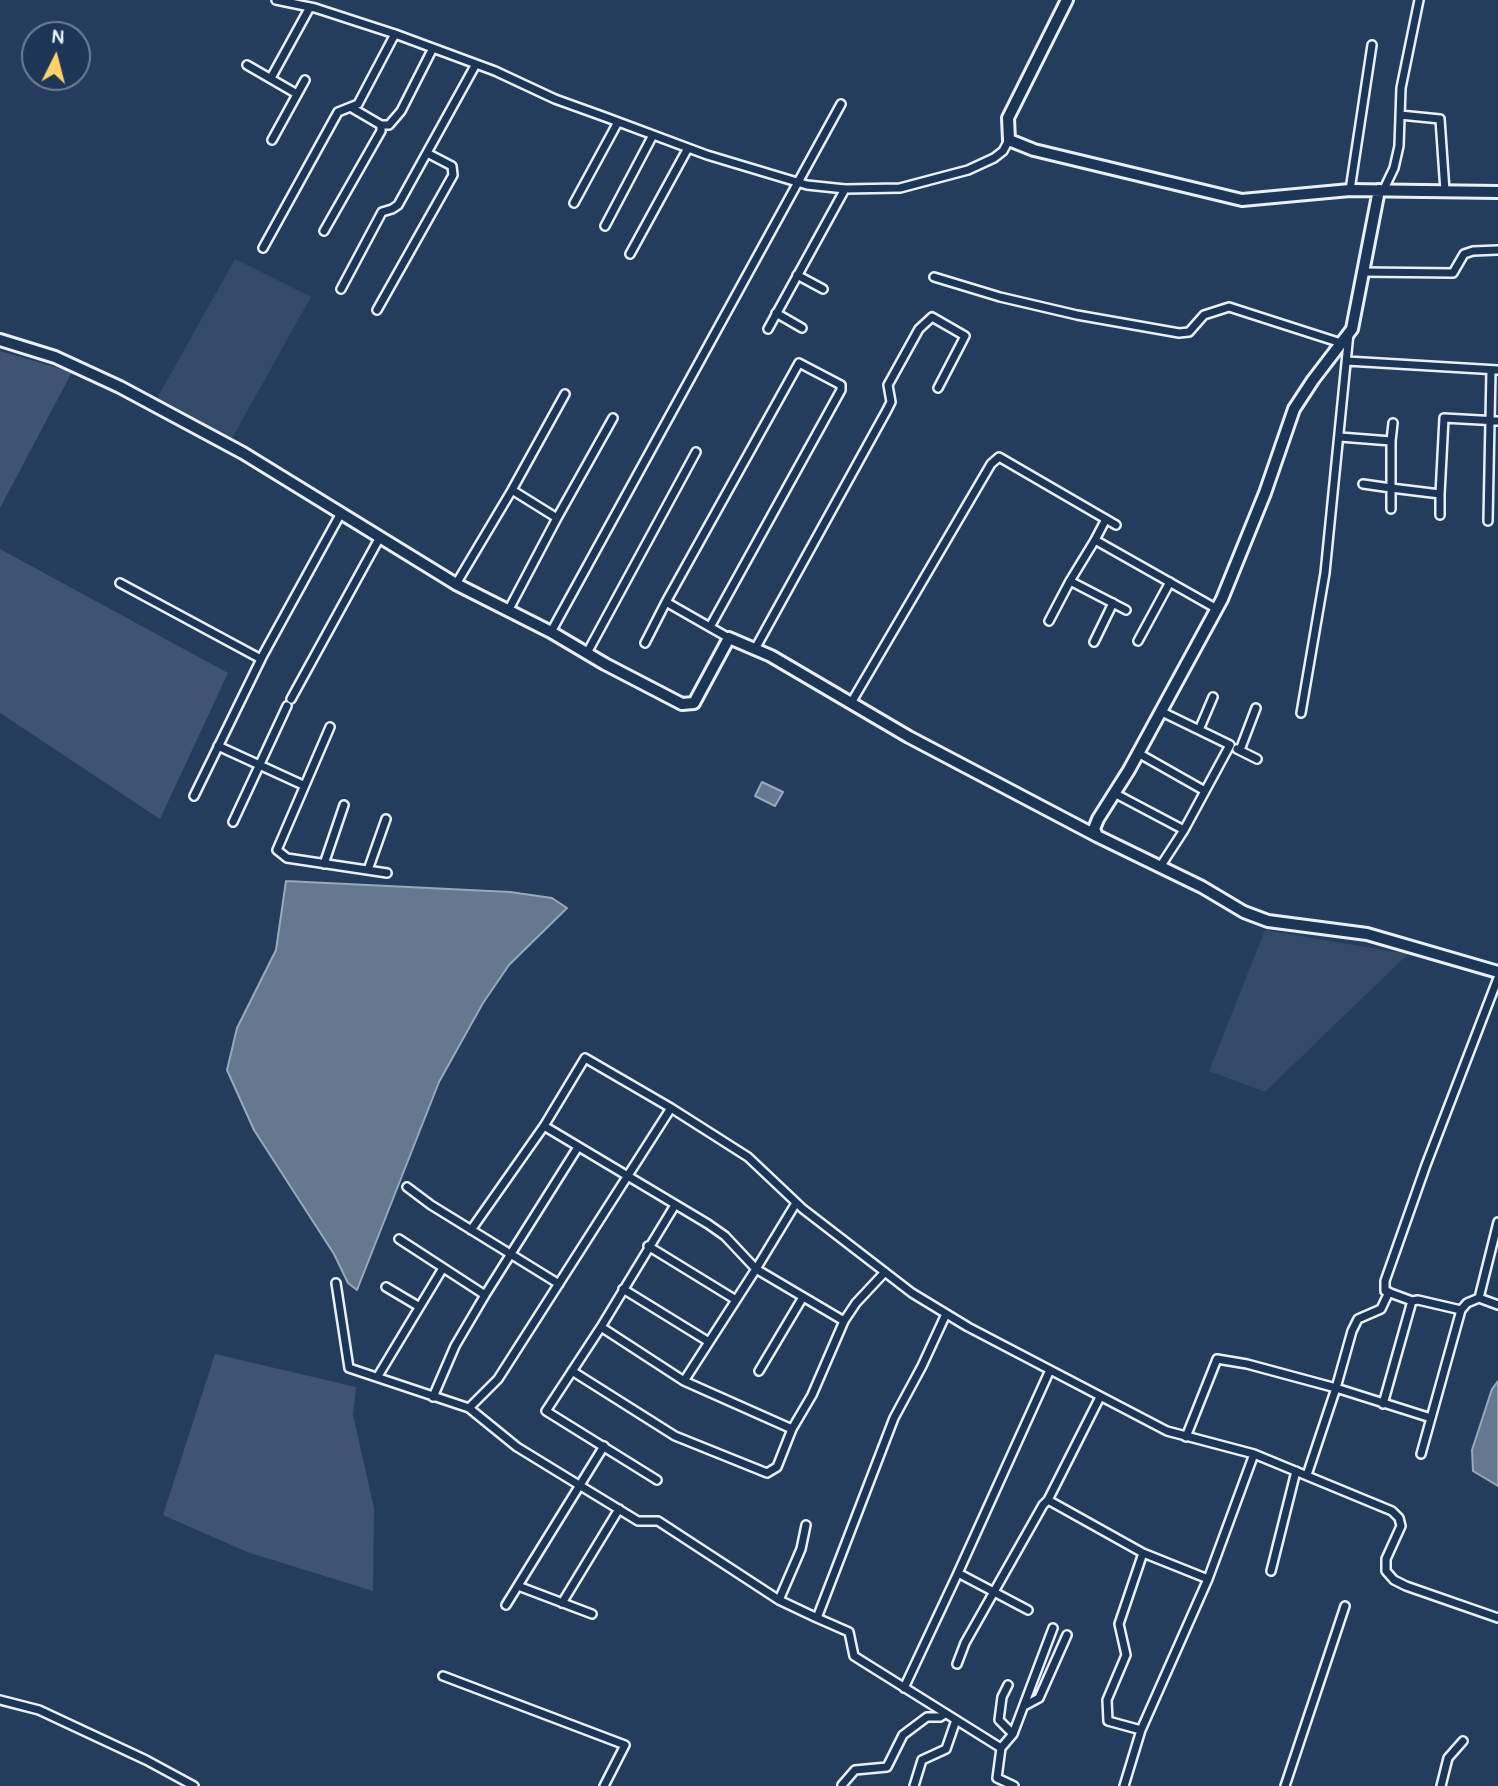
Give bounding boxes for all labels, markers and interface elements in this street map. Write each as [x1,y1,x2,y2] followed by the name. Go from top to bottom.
[21,21,91,91] north arrow
[50,24,66,50] text: N

